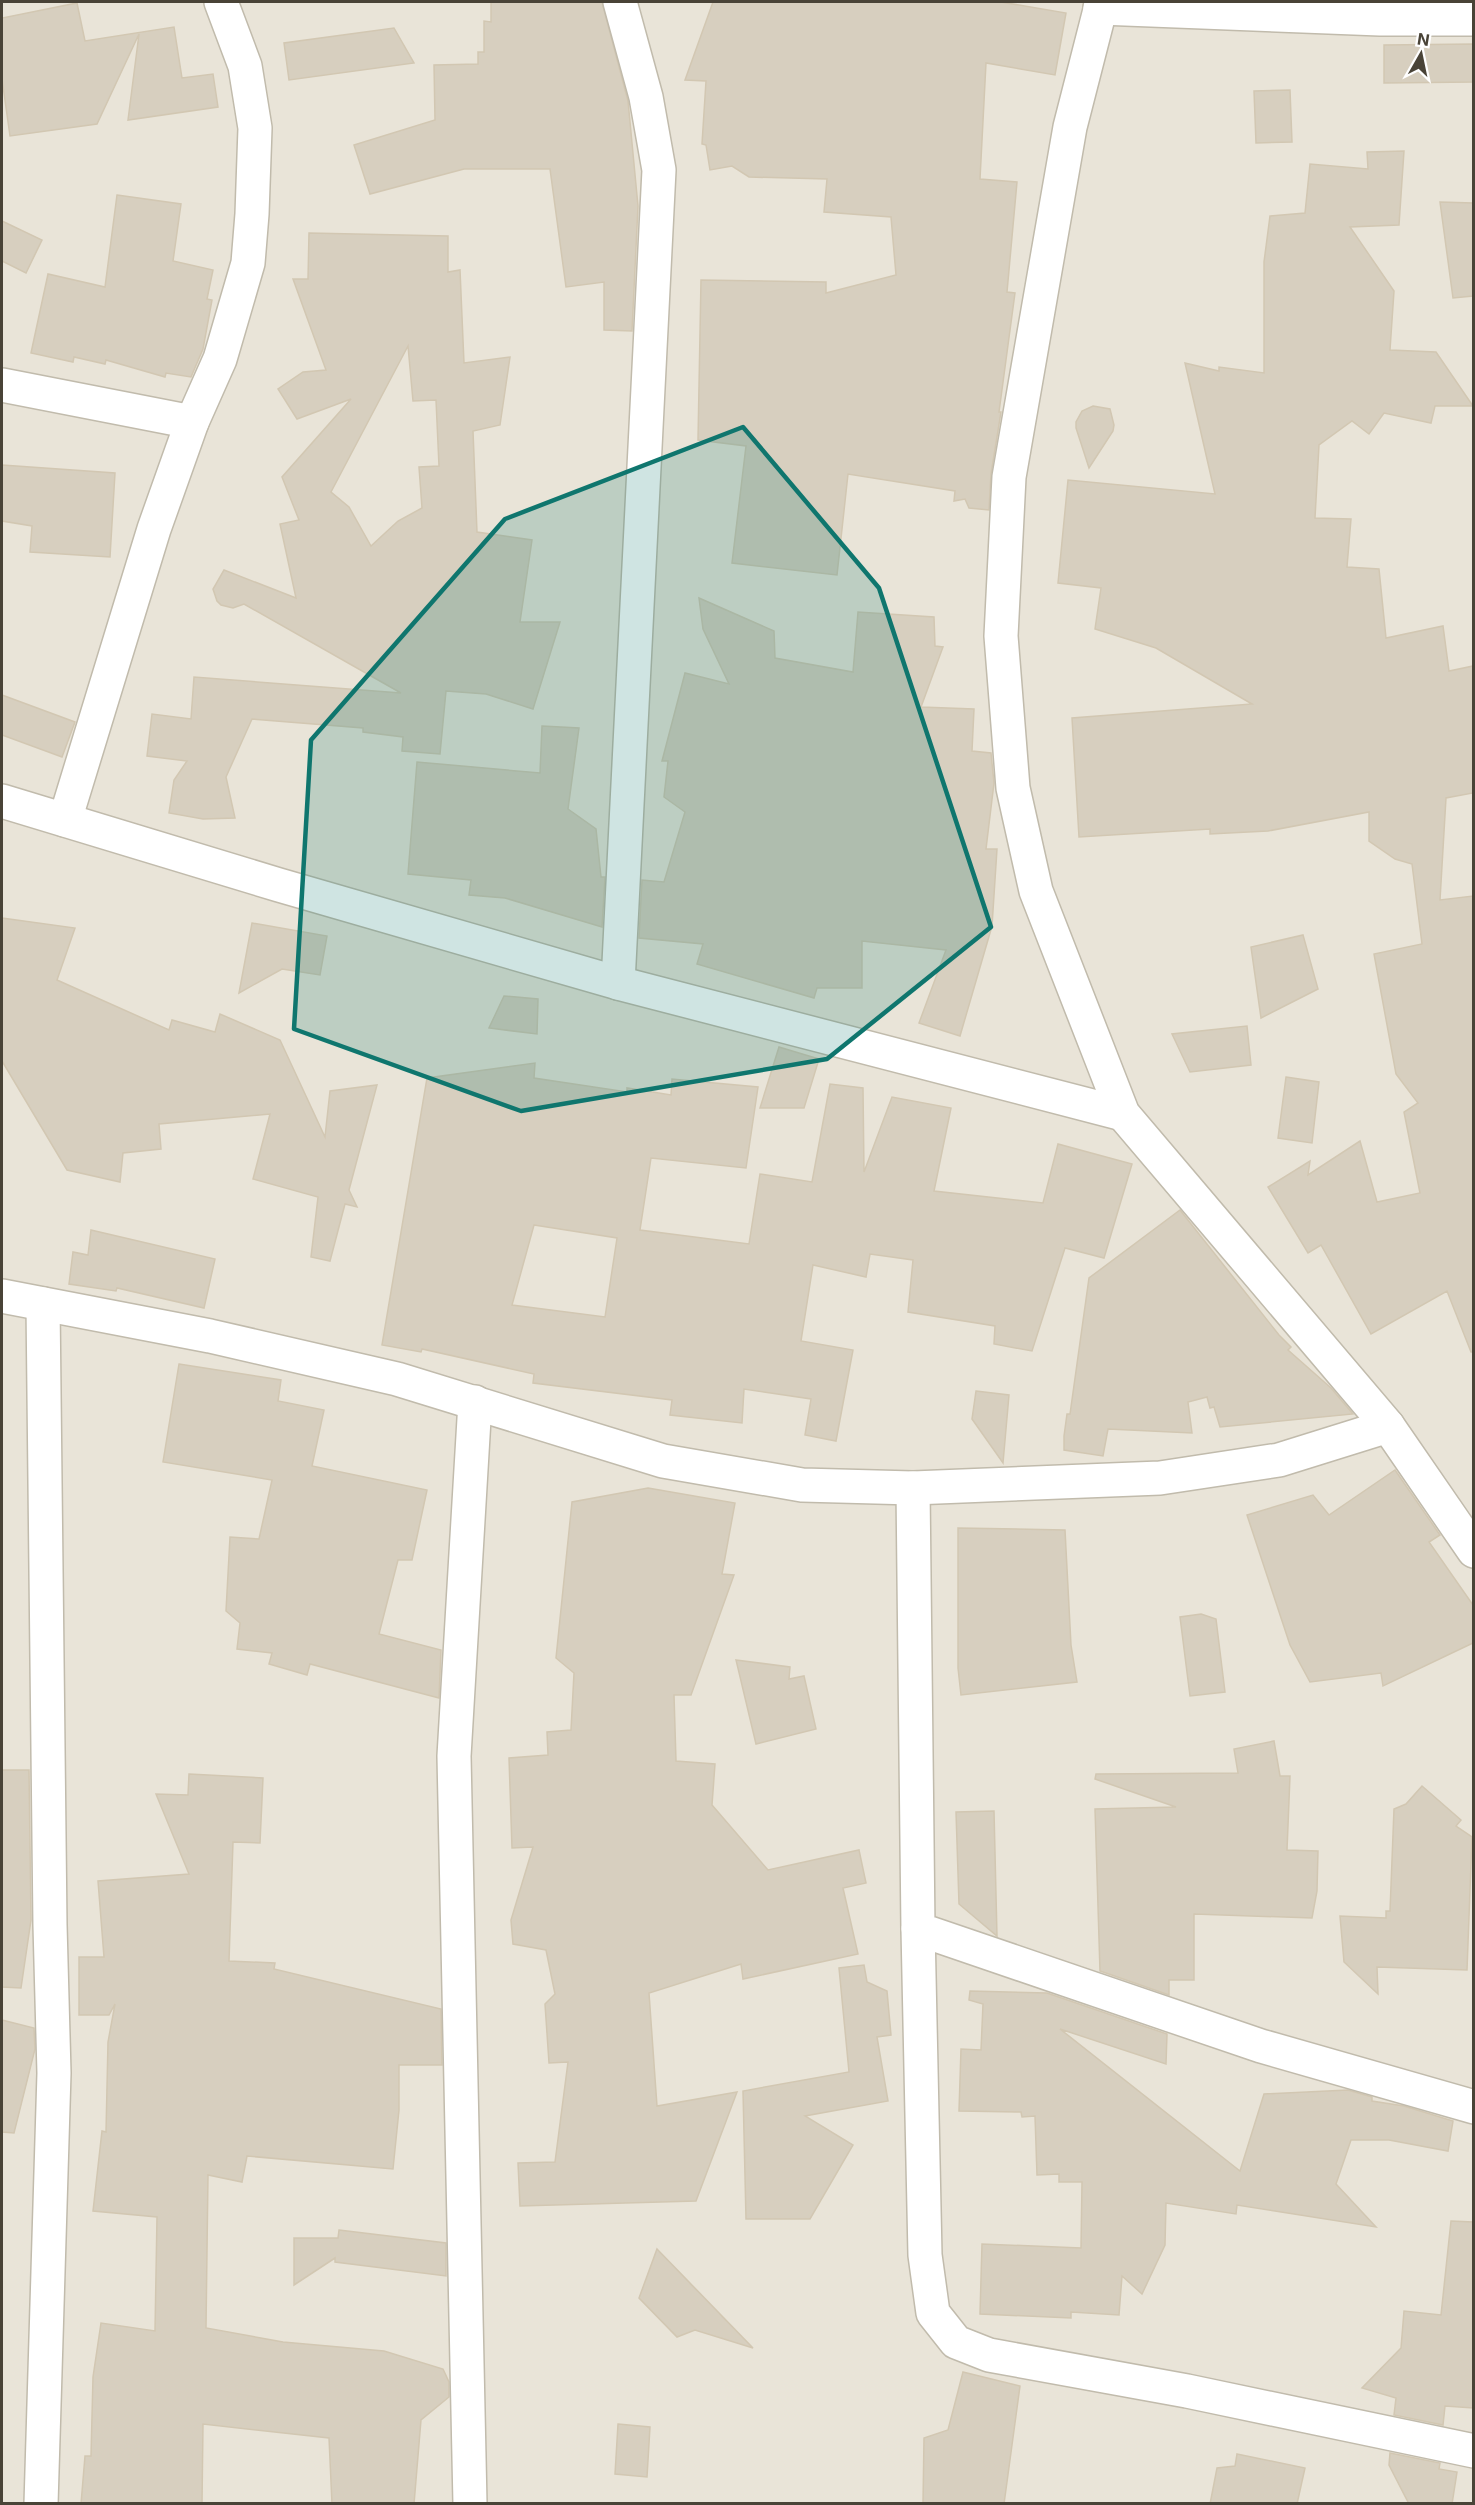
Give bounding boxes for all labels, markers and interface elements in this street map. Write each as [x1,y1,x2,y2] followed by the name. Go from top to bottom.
[1391,24,1451,84] north arrow
[1416,28,1431,50] text: N

